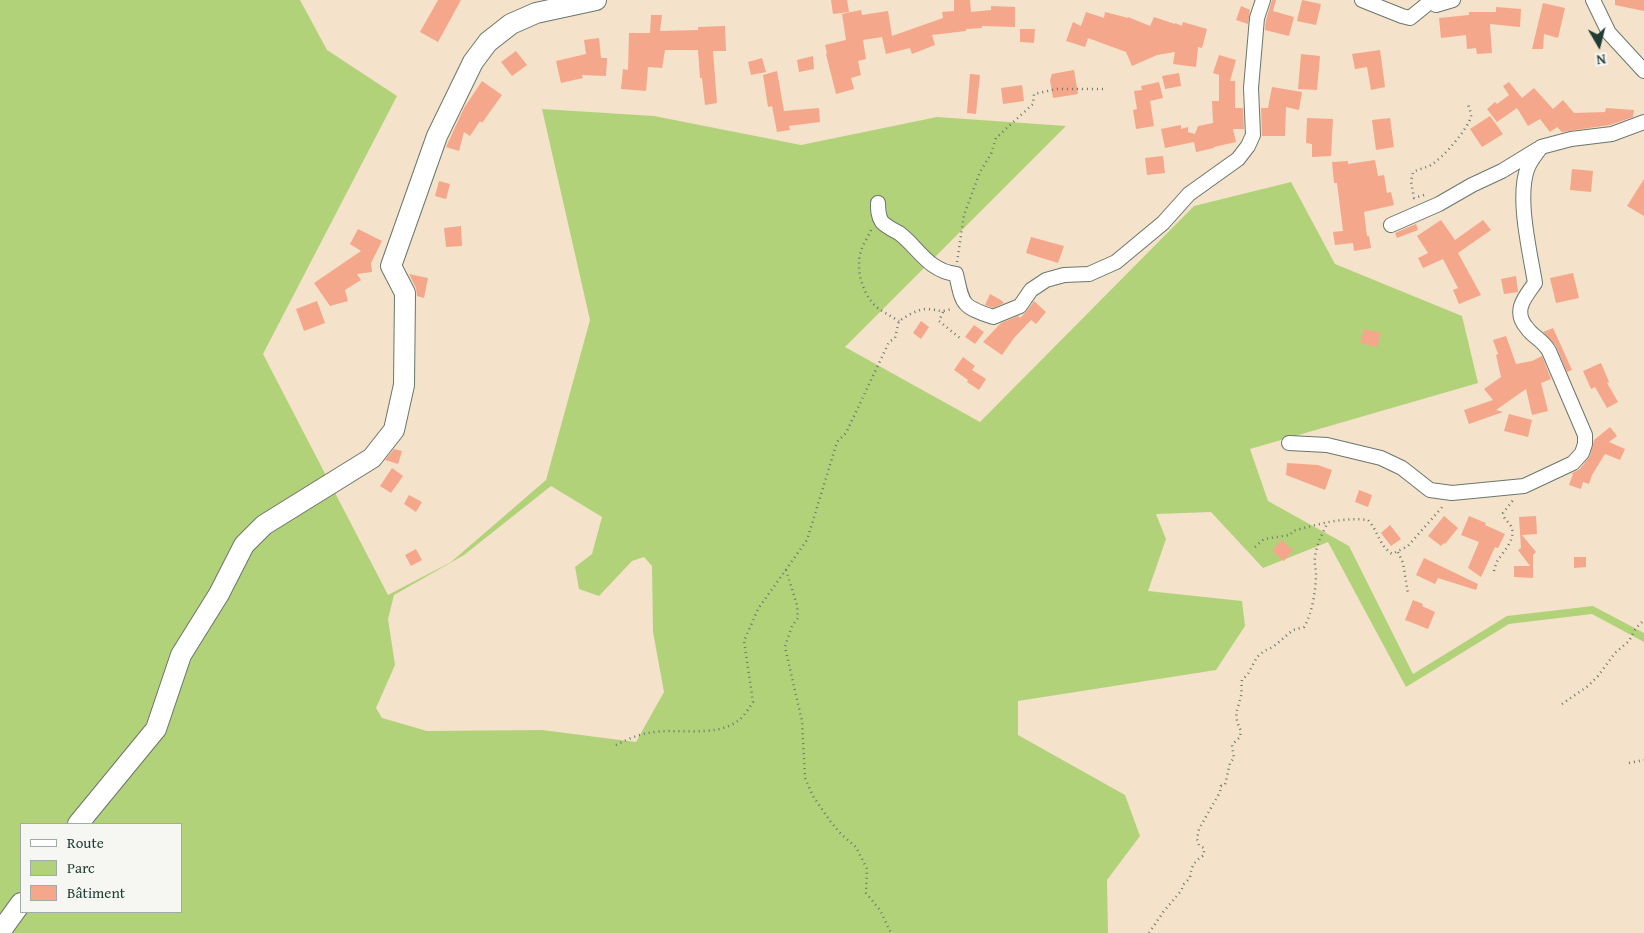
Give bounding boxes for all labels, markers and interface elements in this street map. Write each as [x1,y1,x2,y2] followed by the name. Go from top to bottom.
[1574,20,1624,70] north arrow
[1595,49,1607,70] text: N
[20,823,182,913] legend
[67,832,104,853] text: Route
[67,857,95,878] text: Parc
[67,882,125,903] text: Bâtiment

